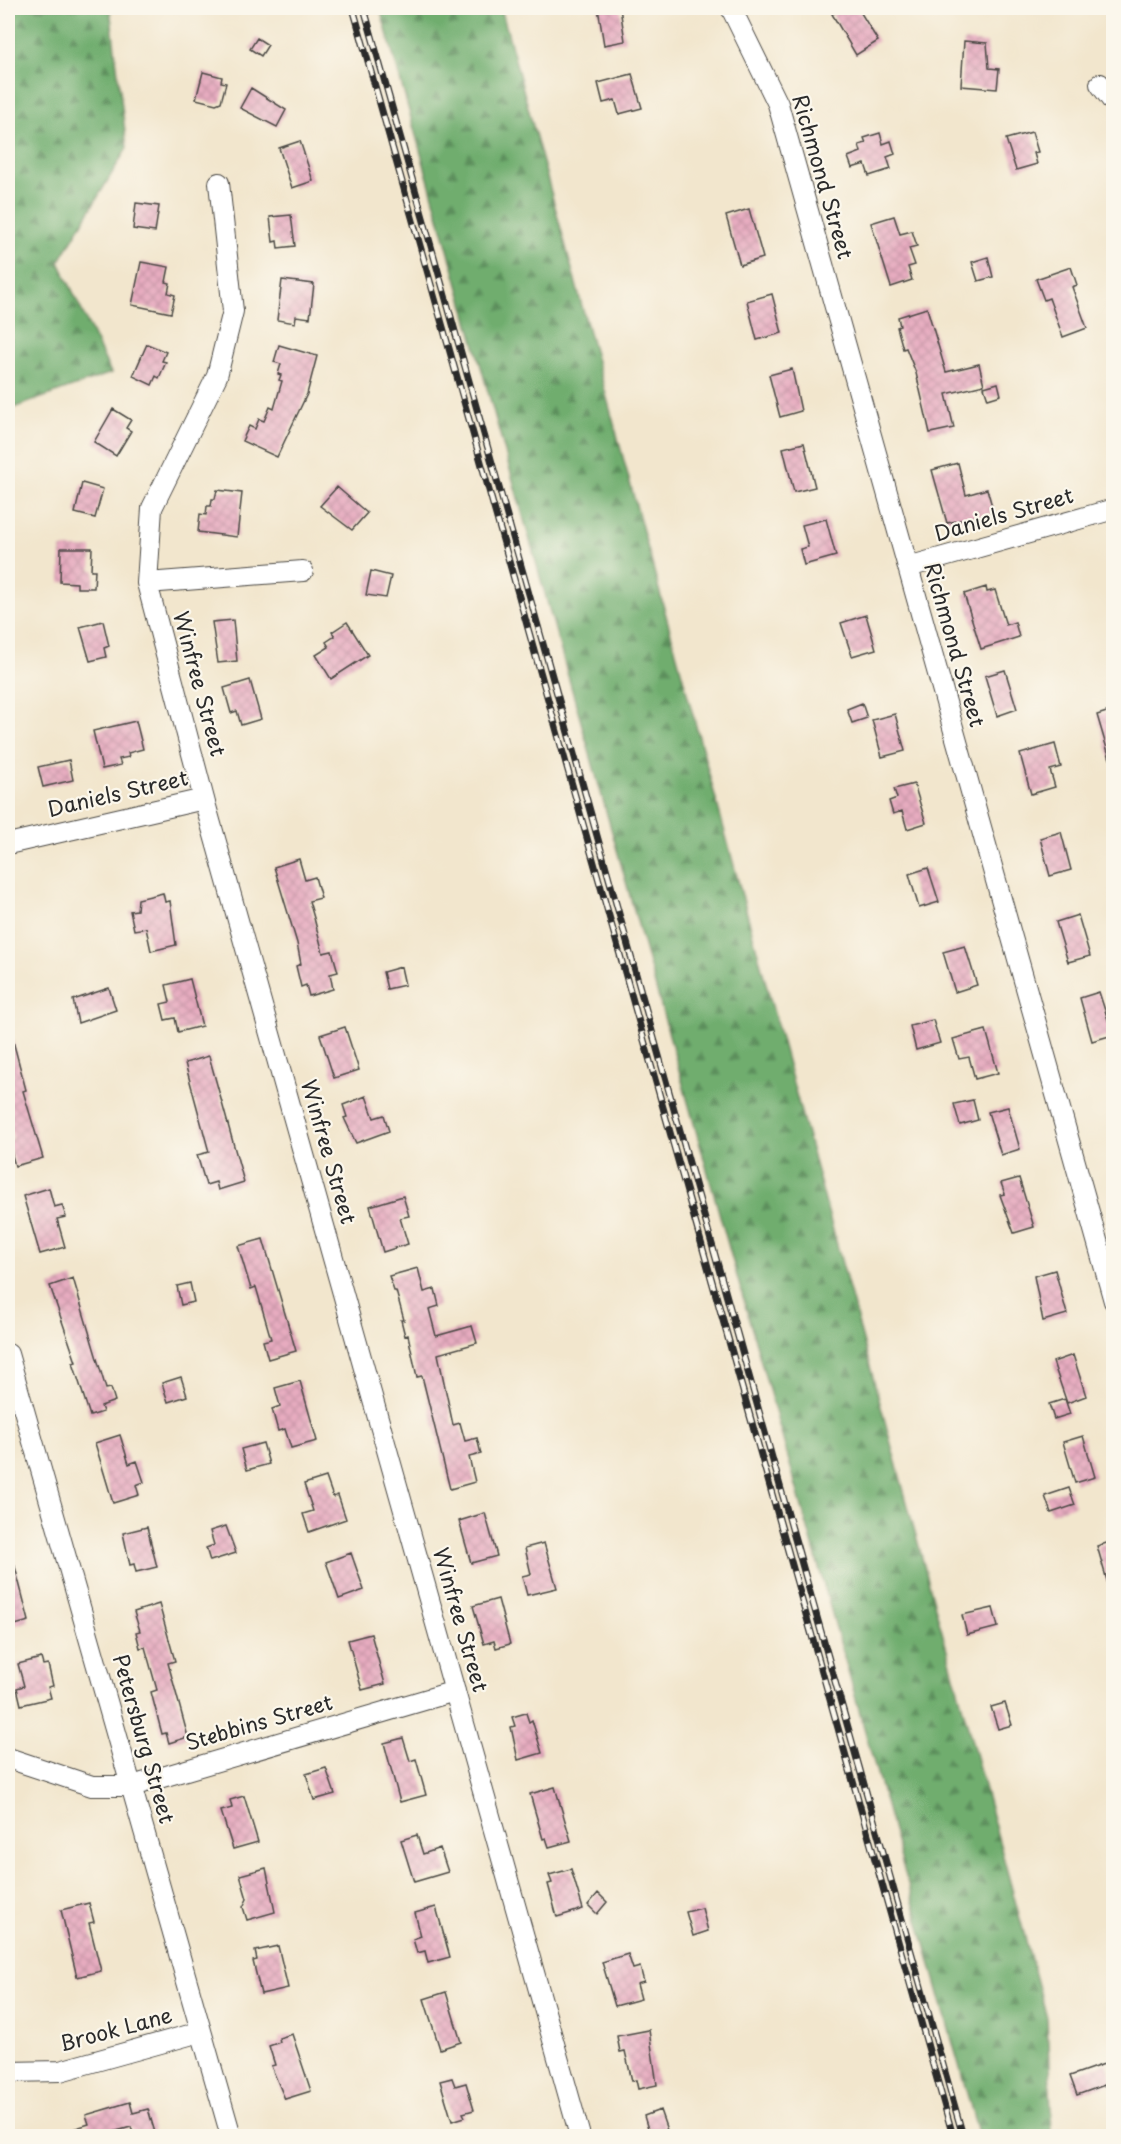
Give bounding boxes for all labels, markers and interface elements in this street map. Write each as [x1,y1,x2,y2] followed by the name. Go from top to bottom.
[785,90,863,262] street label: Richmond Street
[930,478,1077,548] street label: Daniels Street
[917,558,995,730] street label: Richmond Street
[166,607,236,760] street label: Winfree Street
[44,760,191,824] street label: Daniels Street
[294,1075,366,1228] street label: Winfree Street
[426,1543,498,1696] street label: Winfree Street
[105,1650,184,1827] street label: Petersburg Street
[181,1685,336,1757] street label: Stebbins Street
[55,1998,176,2059] street label: Brook Lane

